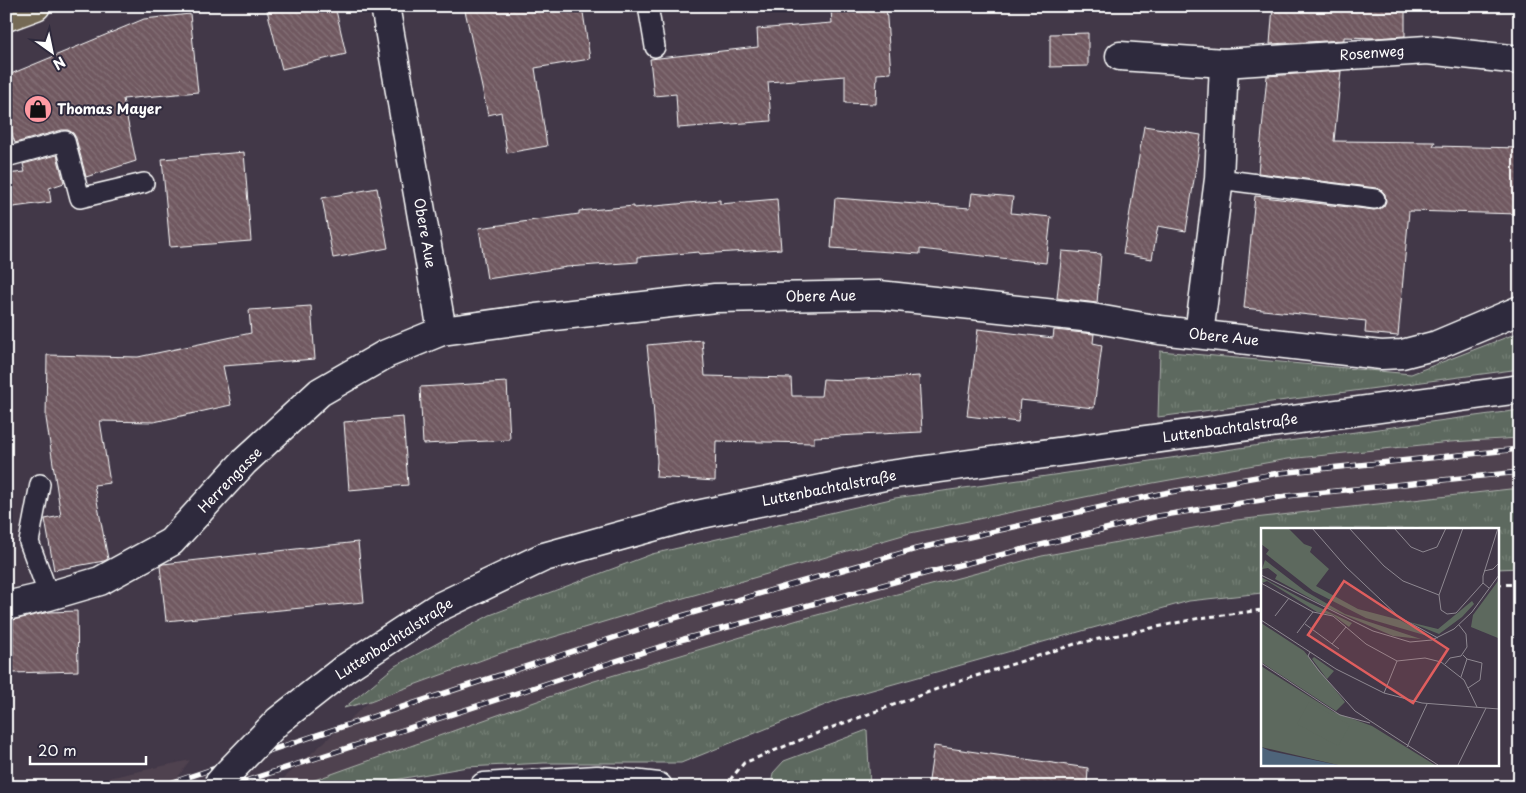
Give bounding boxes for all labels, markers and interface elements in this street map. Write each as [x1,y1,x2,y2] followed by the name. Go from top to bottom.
[28,28,78,78] north arrow
[1339,40,1405,65] street label: Rosenweg
[49,51,70,75] text: N
[23,94,53,124] shop icon: Thomas Mayer
[57,98,162,119] place label: Thomas Mayer
[409,196,442,270] street label: Obere Aue
[785,284,857,307] street label: Obere Aue
[1188,322,1260,351] street label: Obere Aue
[1161,408,1299,447] street label: Luttenbachtalstraße
[193,442,267,517] street label: Herrengasse
[760,464,898,511] street label: Luttenbachtalstraße
[1261,528,1498,766] inset map
[331,593,457,685] street label: Luttenbachtalstraße
[30,733,146,765] scale bar
[38,738,77,761] text: 20 m

